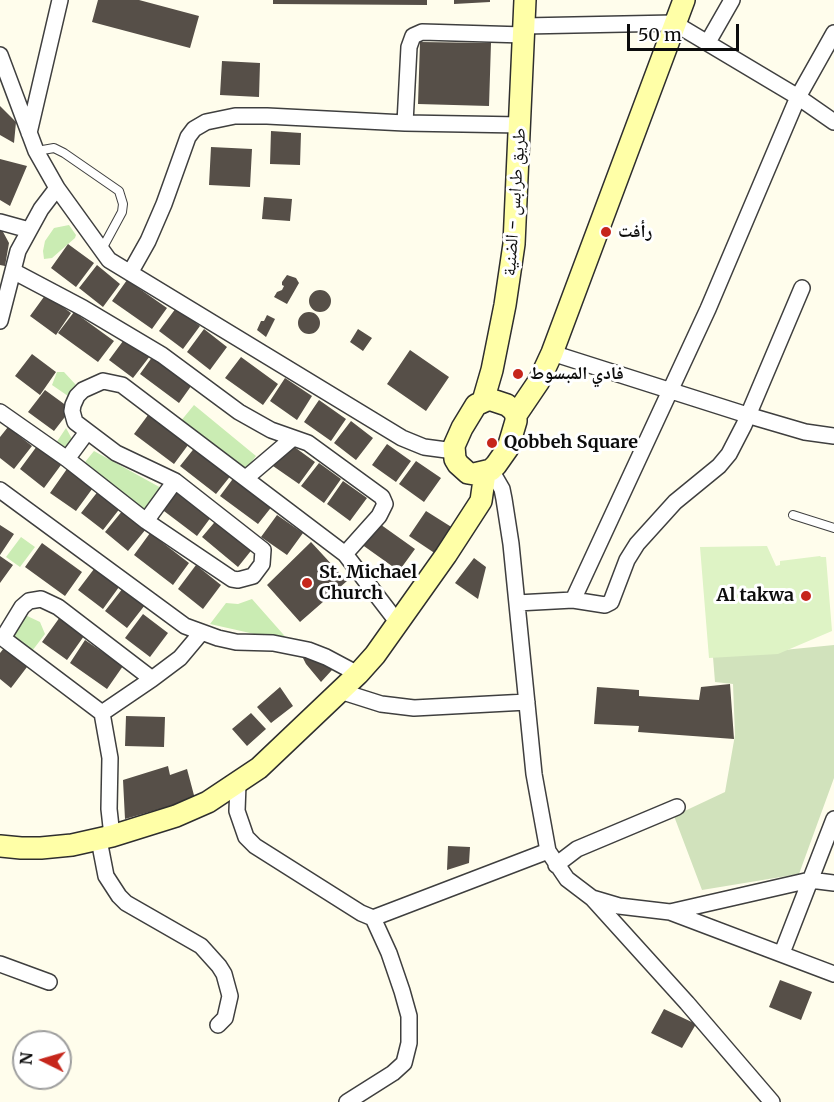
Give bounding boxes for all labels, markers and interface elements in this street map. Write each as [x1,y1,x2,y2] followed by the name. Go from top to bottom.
[630,12,742,50] scale bar
[638,23,682,46] text: 50 m
[499,127,531,277] street label: طريق طرابس - الضنية
[618,221,652,243] place label: رأفت
[599,225,613,239] marker: رأفت
[530,363,624,385] place label: فادي المبسوط
[511,367,525,381] marker: فادي المبسوط
[504,432,638,454] place label: Qobbeh Square
[485,436,499,450] marker: Qobbeh Square
[319,562,417,604] place label: St. Michael Church
[300,576,314,590] marker: St. Michael Church
[716,585,794,607] place label: Al takwa
[799,589,813,603] marker: Al takwa
[12,1030,72,1090] north arrow
[16,1051,37,1066] text: N

